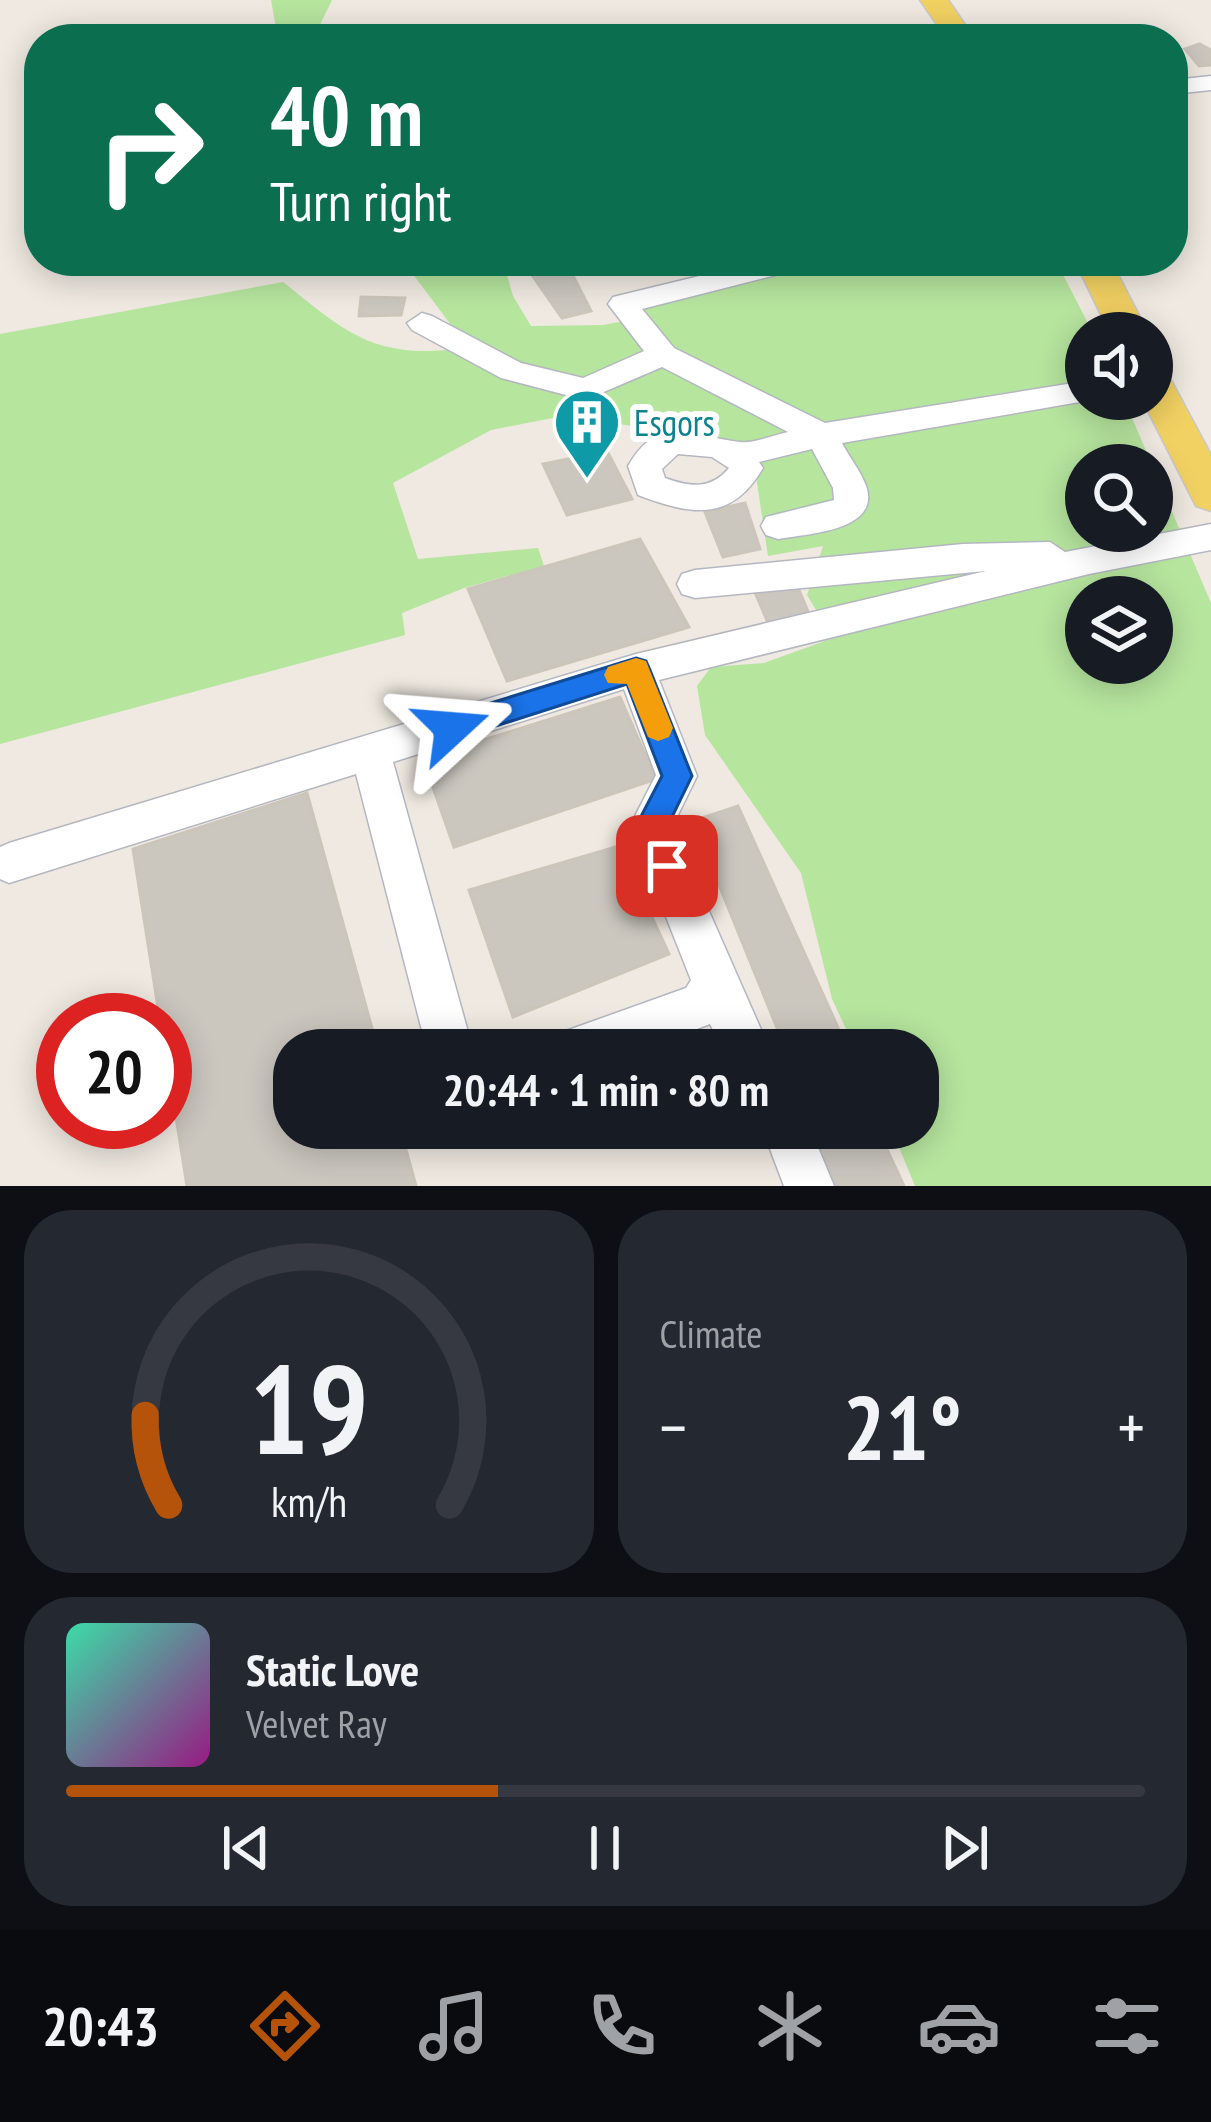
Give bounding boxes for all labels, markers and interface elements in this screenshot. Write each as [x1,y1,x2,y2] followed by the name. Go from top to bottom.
[270,60,423,169] text: 40 m
[72,72,228,228] icon: right
[270,166,451,236] text: Turn right
[1065,312,1173,684] map controls
[1065,312,1173,420] button: sound
[552,387,622,481] building icon: Esgors
[634,399,715,446] place label: Esgors
[1065,444,1173,552] button: search
[1065,576,1173,684] button: layers
[389,665,515,791] position arrow
[616,815,718,917] pin
[634,833,700,899] icon: arrive
[36,993,192,1149] speed limit sign: 20
[443,1060,769,1118] text: 20:44 · 1 min · 80 m
[660,1308,762,1359] text: Climate
[249,1327,368,1488] text: 19
[843,1368,962,1485] text: 21°
[660,1384,687,1469] text: −
[1118,1384,1145,1469] text: +
[271,1472,347,1528] text: km/h
[246,1640,419,1698] text: Static Love
[246,1698,387,1749] text: Velvet Ray
[213,1815,279,1881] icon: previous
[572,1815,638,1881] icon: pause
[932,1815,998,1881] icon: next
[243,1984,327,2068] icon: directions
[412,1984,496,2068] icon: music
[580,1984,664,2068] icon: phone
[748,1984,832,2068] icon: climate
[917,1984,1001,2068] icon: car
[1085,1984,1169,2068] icon: filters
[42,1991,159,2061] text: 20:43

